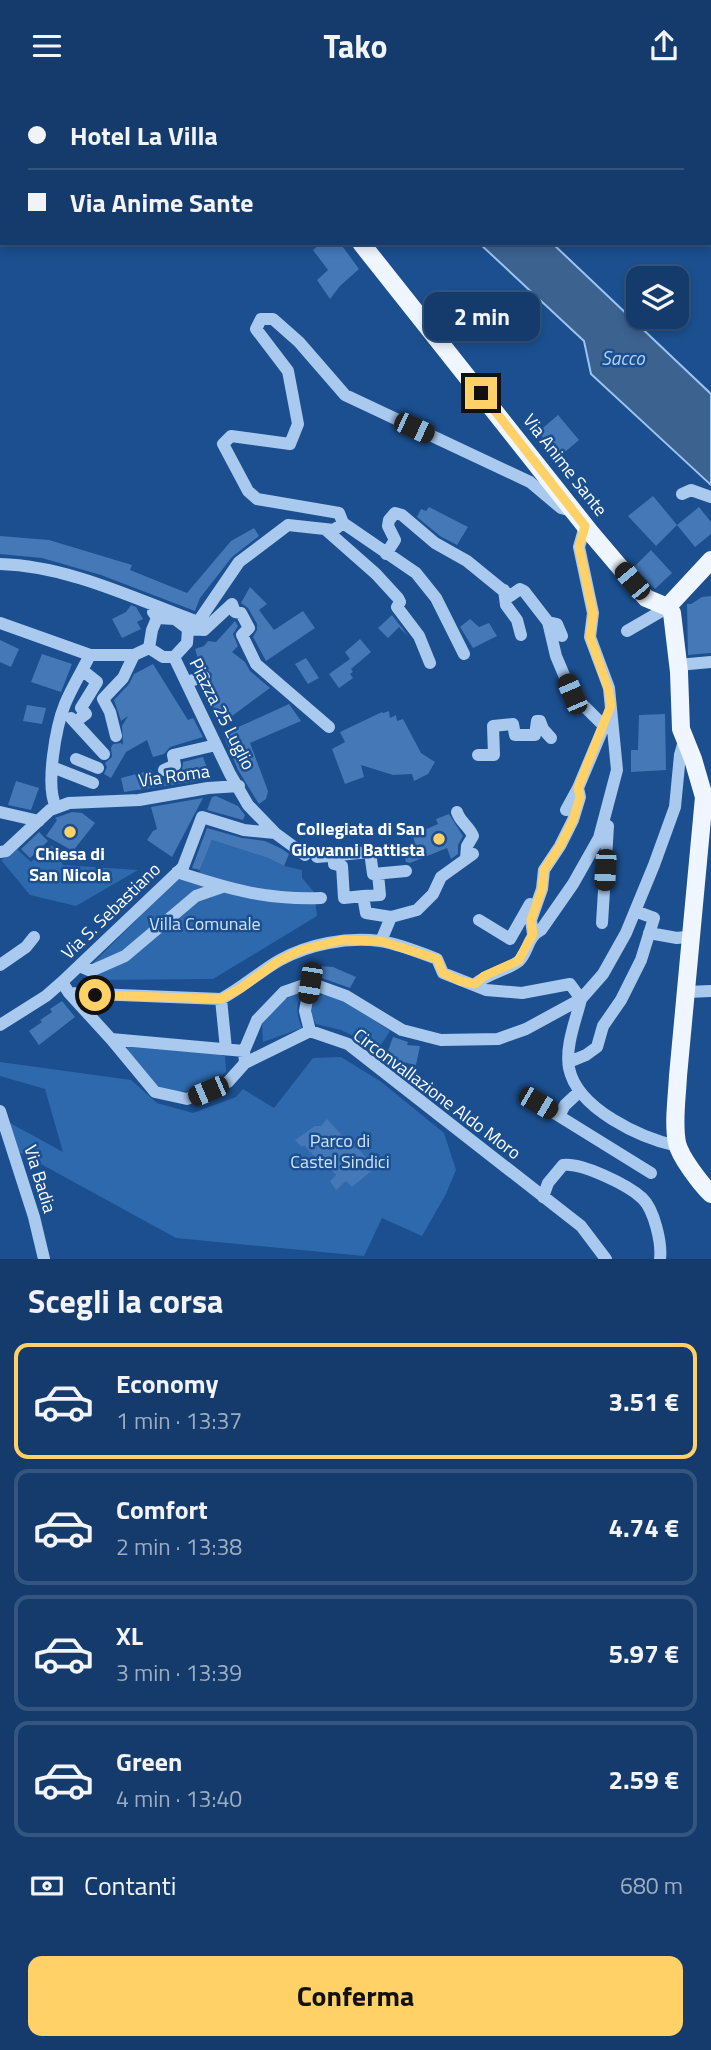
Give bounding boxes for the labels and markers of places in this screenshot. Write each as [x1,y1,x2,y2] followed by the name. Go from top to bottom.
[291,815,425,863] place label: Collegiata di San Giovanni Battista
[62,824,78,840] marker: Chiesa di San Nicola
[431,831,447,847] marker: Collegiata di San Giovanni Battista
[29,840,111,888] place label: Chiesa di San Nicola

